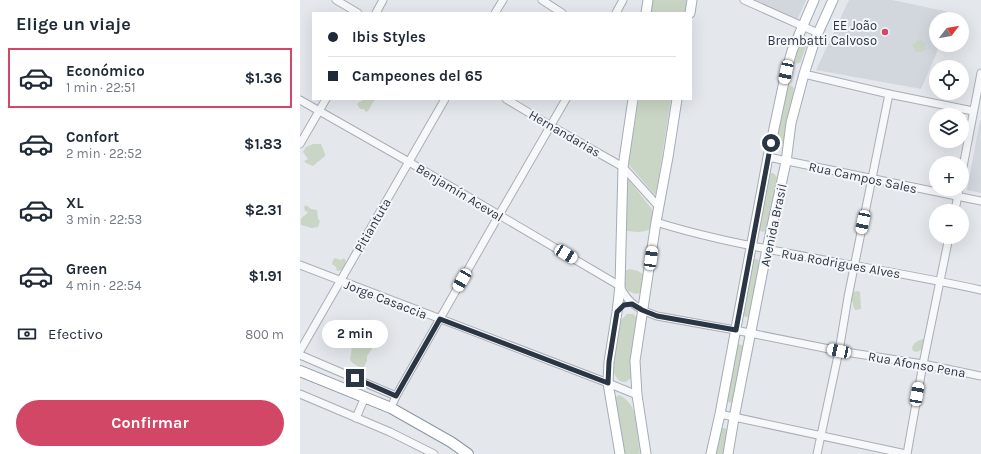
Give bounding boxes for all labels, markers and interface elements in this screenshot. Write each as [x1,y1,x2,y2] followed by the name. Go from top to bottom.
[929,12,969,52] north arrow
[929,12,969,244] map controls
[16,13,131,35] text: Elige un viaje
[767,18,877,48] place label: EE João Brembatti Calvoso
[880,27,890,37] marker: EE João Brembatti Calvoso
[352,28,426,46] text: Ibis Styles
[778,59,794,85] car
[18,60,54,96] icon: car
[929,60,969,100] button: locate
[66,62,145,80] text: Económico
[352,67,482,85] text: Campeones del 65
[245,69,282,87] text: $1.36
[66,80,135,95] text: 1 min · 22:51
[526,107,603,160] street label: Hernandarias
[929,108,969,148] button: layers
[18,126,54,162] icon: car
[66,128,119,146] text: Confort
[762,134,780,152] route start
[244,135,282,153] text: $1.83
[66,146,142,161] text: 2 min · 22:52
[929,156,969,196] button: +
[807,159,918,196] street label: Rua Campos Sales
[413,161,506,224] street label: Benjamín Aceval
[757,182,790,268] street label: Avenida Brasil
[18,192,54,228] icon: car
[66,194,84,212] text: XL
[351,196,394,255] street label: Pitiantuta
[245,201,282,219] text: $2.31
[929,204,969,244] button: −
[855,209,871,235] car
[66,212,142,227] text: 3 min · 22:53
[553,243,579,265] car
[643,245,659,271] car
[780,246,902,281] street label: Rua Rodrigues Alves
[18,258,54,294] icon: car
[66,260,107,278] text: Green
[249,267,282,285] text: $1.91
[451,267,473,293] car
[342,277,429,322] street label: Jorge Casaccia
[66,278,141,293] text: 4 min · 22:54
[322,320,388,348] callout: 2 min
[16,323,38,345] icon: cash
[48,325,103,343] text: Efectivo
[337,326,373,341] text: 2 min
[245,327,284,342] text: 800 m
[826,343,852,359] car
[867,349,967,380] street label: Rua Afonso Pena
[346,369,364,387] route end
[909,381,925,407] car
[16,400,284,446] button: Confirmar

